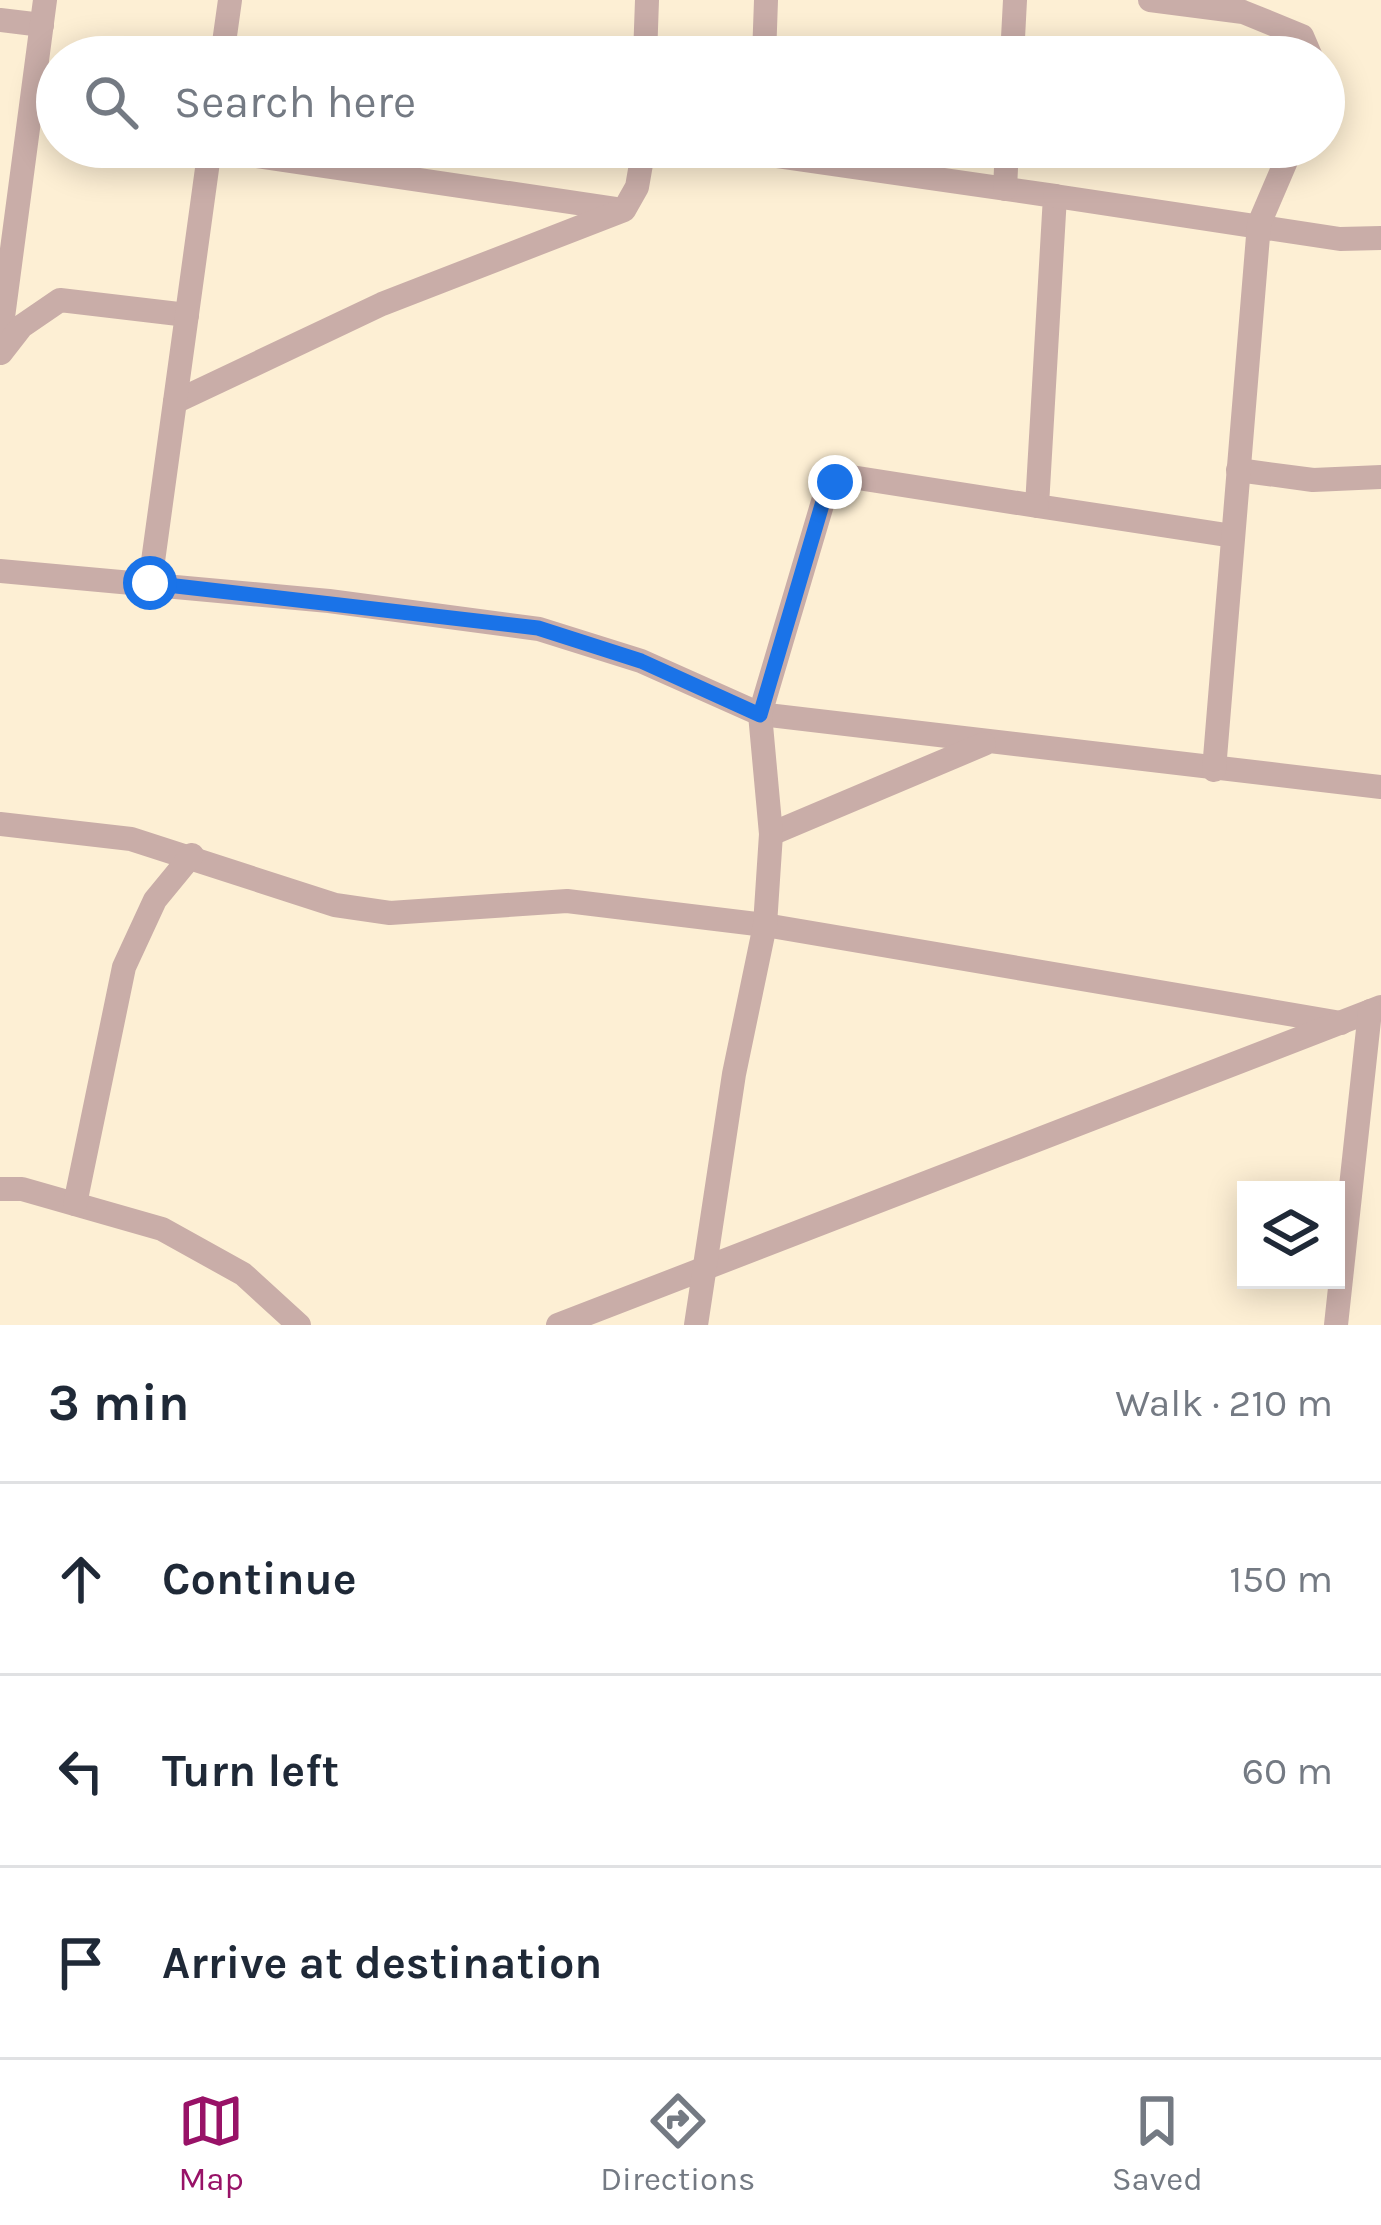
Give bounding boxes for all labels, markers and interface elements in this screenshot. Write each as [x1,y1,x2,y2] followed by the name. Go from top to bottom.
[36,36,1345,168] search box
[78,69,144,135] icon: search
[174,76,416,128] text: Search here
[808,455,862,509] route end
[123,556,177,610] route start
[1237,1181,1345,1289] map controls
[1237,1181,1345,1289] button: layers
[48,1373,190,1433] text: 3 min
[1115,1380,1333,1426] text: Walk · 210 m
[48,1546,114,1612] icon: ahead
[162,1553,357,1605] text: Continue
[1229,1556,1333,1602] text: 150 m
[48,1738,114,1804] icon: left
[162,1745,339,1797] text: Turn left
[1242,1748,1333,1794] text: 60 m
[48,1930,114,1996] icon: arrive
[162,1937,602,1989] text: Arrive at destination
[178,2088,244,2198] tab: Map
[600,2088,755,2198] tab: Directions
[1112,2088,1203,2198] tab: Saved

